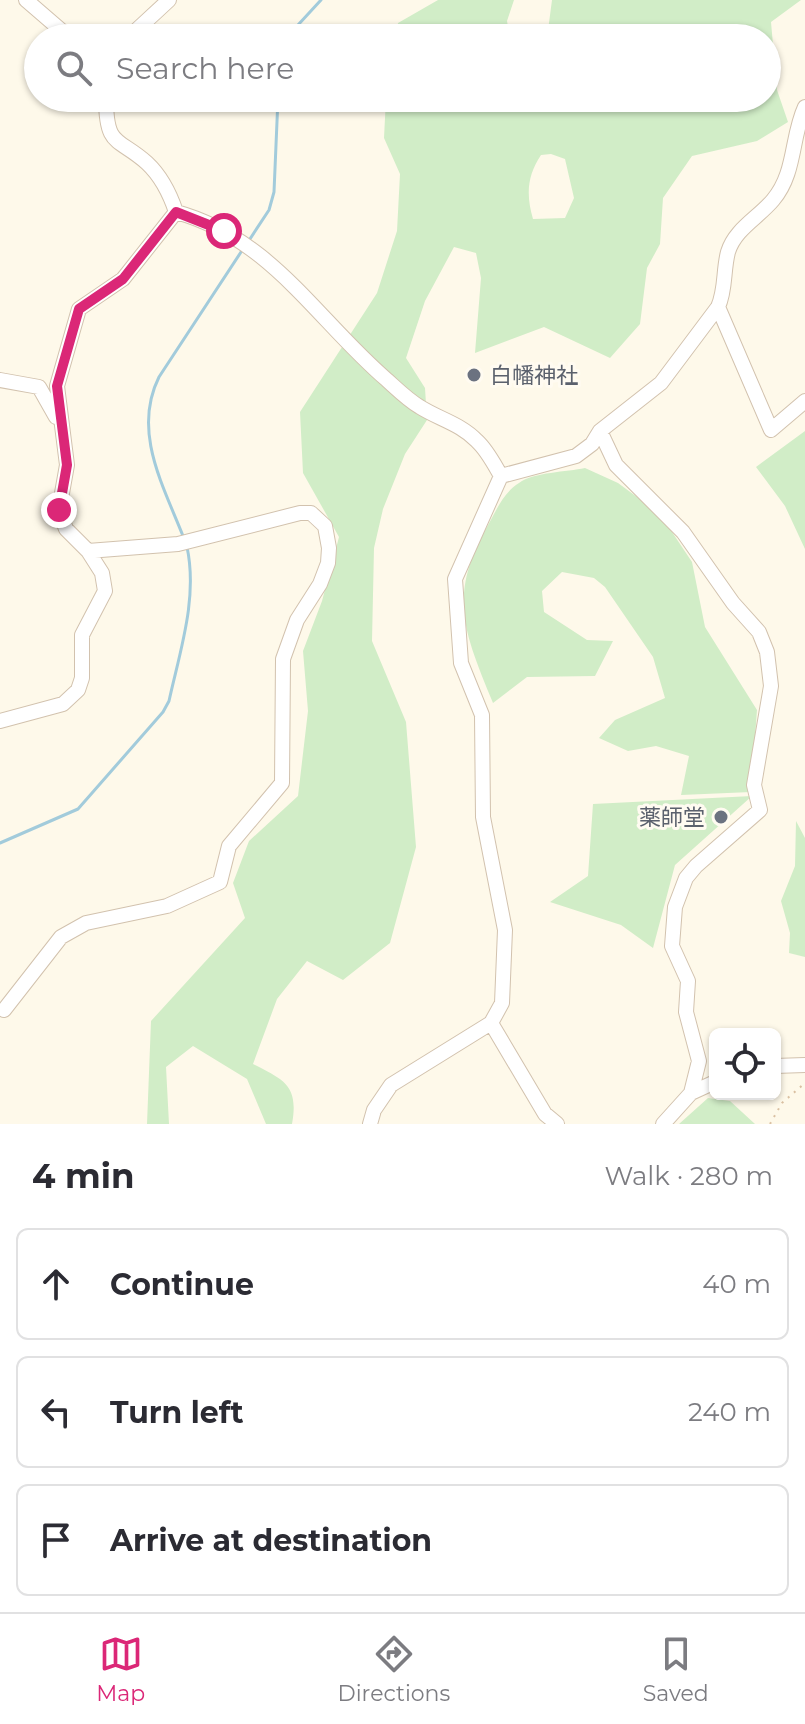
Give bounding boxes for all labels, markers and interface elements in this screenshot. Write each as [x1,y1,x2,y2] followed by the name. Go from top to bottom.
[24,24,781,112] search box
[52,46,96,90] icon: search
[116,50,294,87] text: Search here
[206,213,242,249] route start
[490,362,578,389] place label: 白幡神社
[465,366,483,384] marker: 白幡神社
[41,492,77,528] route end
[639,804,705,831] place label: 薬師堂
[712,808,730,826] marker: 薬師堂
[709,1028,781,1100] map controls
[709,1028,781,1100] button: locate
[32,1155,134,1197] text: 4 min
[605,1160,773,1192] text: Walk · 280 m
[34,1262,78,1306] icon: ahead
[110,1266,254,1303] text: Continue
[702,1268,771,1300] text: 40 m
[34,1390,78,1434] icon: left
[110,1394,243,1431] text: Turn left
[688,1396,771,1428] text: 240 m
[34,1518,78,1562] icon: arrive
[110,1522,432,1559] text: Arrive at destination
[96,1632,145,1707] tab: Map
[338,1632,450,1707] tab: Directions
[643,1632,709,1707] tab: Saved

